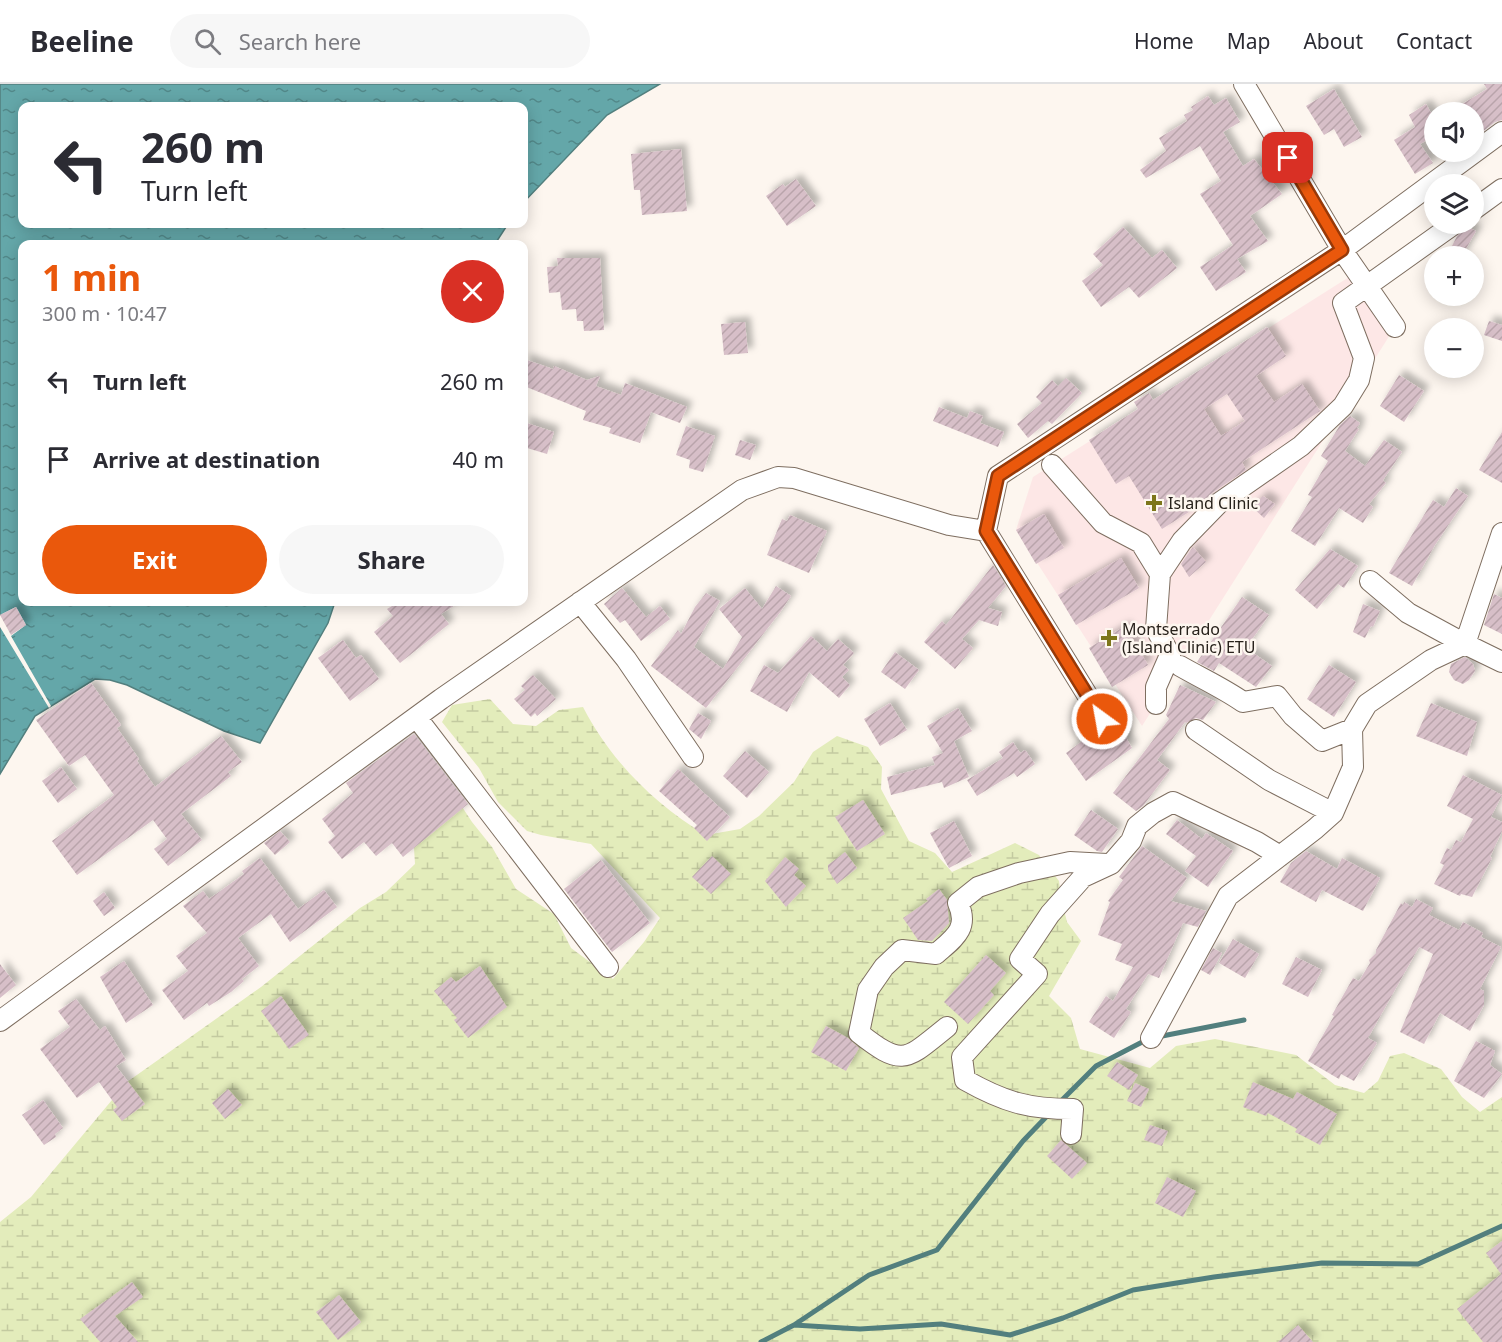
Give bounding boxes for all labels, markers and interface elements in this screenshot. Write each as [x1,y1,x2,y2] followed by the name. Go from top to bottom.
[170,14,590,68] search box
[30,22,134,60] text: Beeline
[191,25,224,58] icon: search
[239,26,361,56] text: Search here
[1134,27,1194,55] text: Home
[1227,27,1270,55] text: Map
[1303,27,1363,55] text: About
[1396,27,1472,55] text: Contact
[1424,102,1484,378] map controls
[1424,102,1484,162] button: sound
[141,118,265,175] text: 260 m
[42,126,120,204] icon: left
[1262,132,1313,183] pin
[1271,141,1304,174] icon: arrive
[141,172,247,209] text: Turn left
[1424,174,1484,234] button: layers
[1424,246,1484,306] button: +
[42,253,141,302] text: 1 min
[441,260,504,323] button: close
[42,300,167,327] text: 300 m · 10:47
[1424,318,1484,378] button: −
[42,365,75,398] icon: left
[93,366,187,396] text: Turn left
[440,366,504,396] text: 260 m
[42,443,75,476] icon: arrive
[93,444,320,474] text: Arrive at destination
[453,444,504,474] text: 40 m
[1168,492,1258,514] place label: Island Clinic
[1145,494,1163,512] marker: Island Clinic
[42,525,267,594] button: Exit
[279,525,504,594] button: Share
[1122,618,1255,658] place label: Montserrado (Island Clinic) ETU
[1100,629,1118,647] marker: Montserrado (Island Clinic) ETU
[1070,687,1134,751] position arrow

